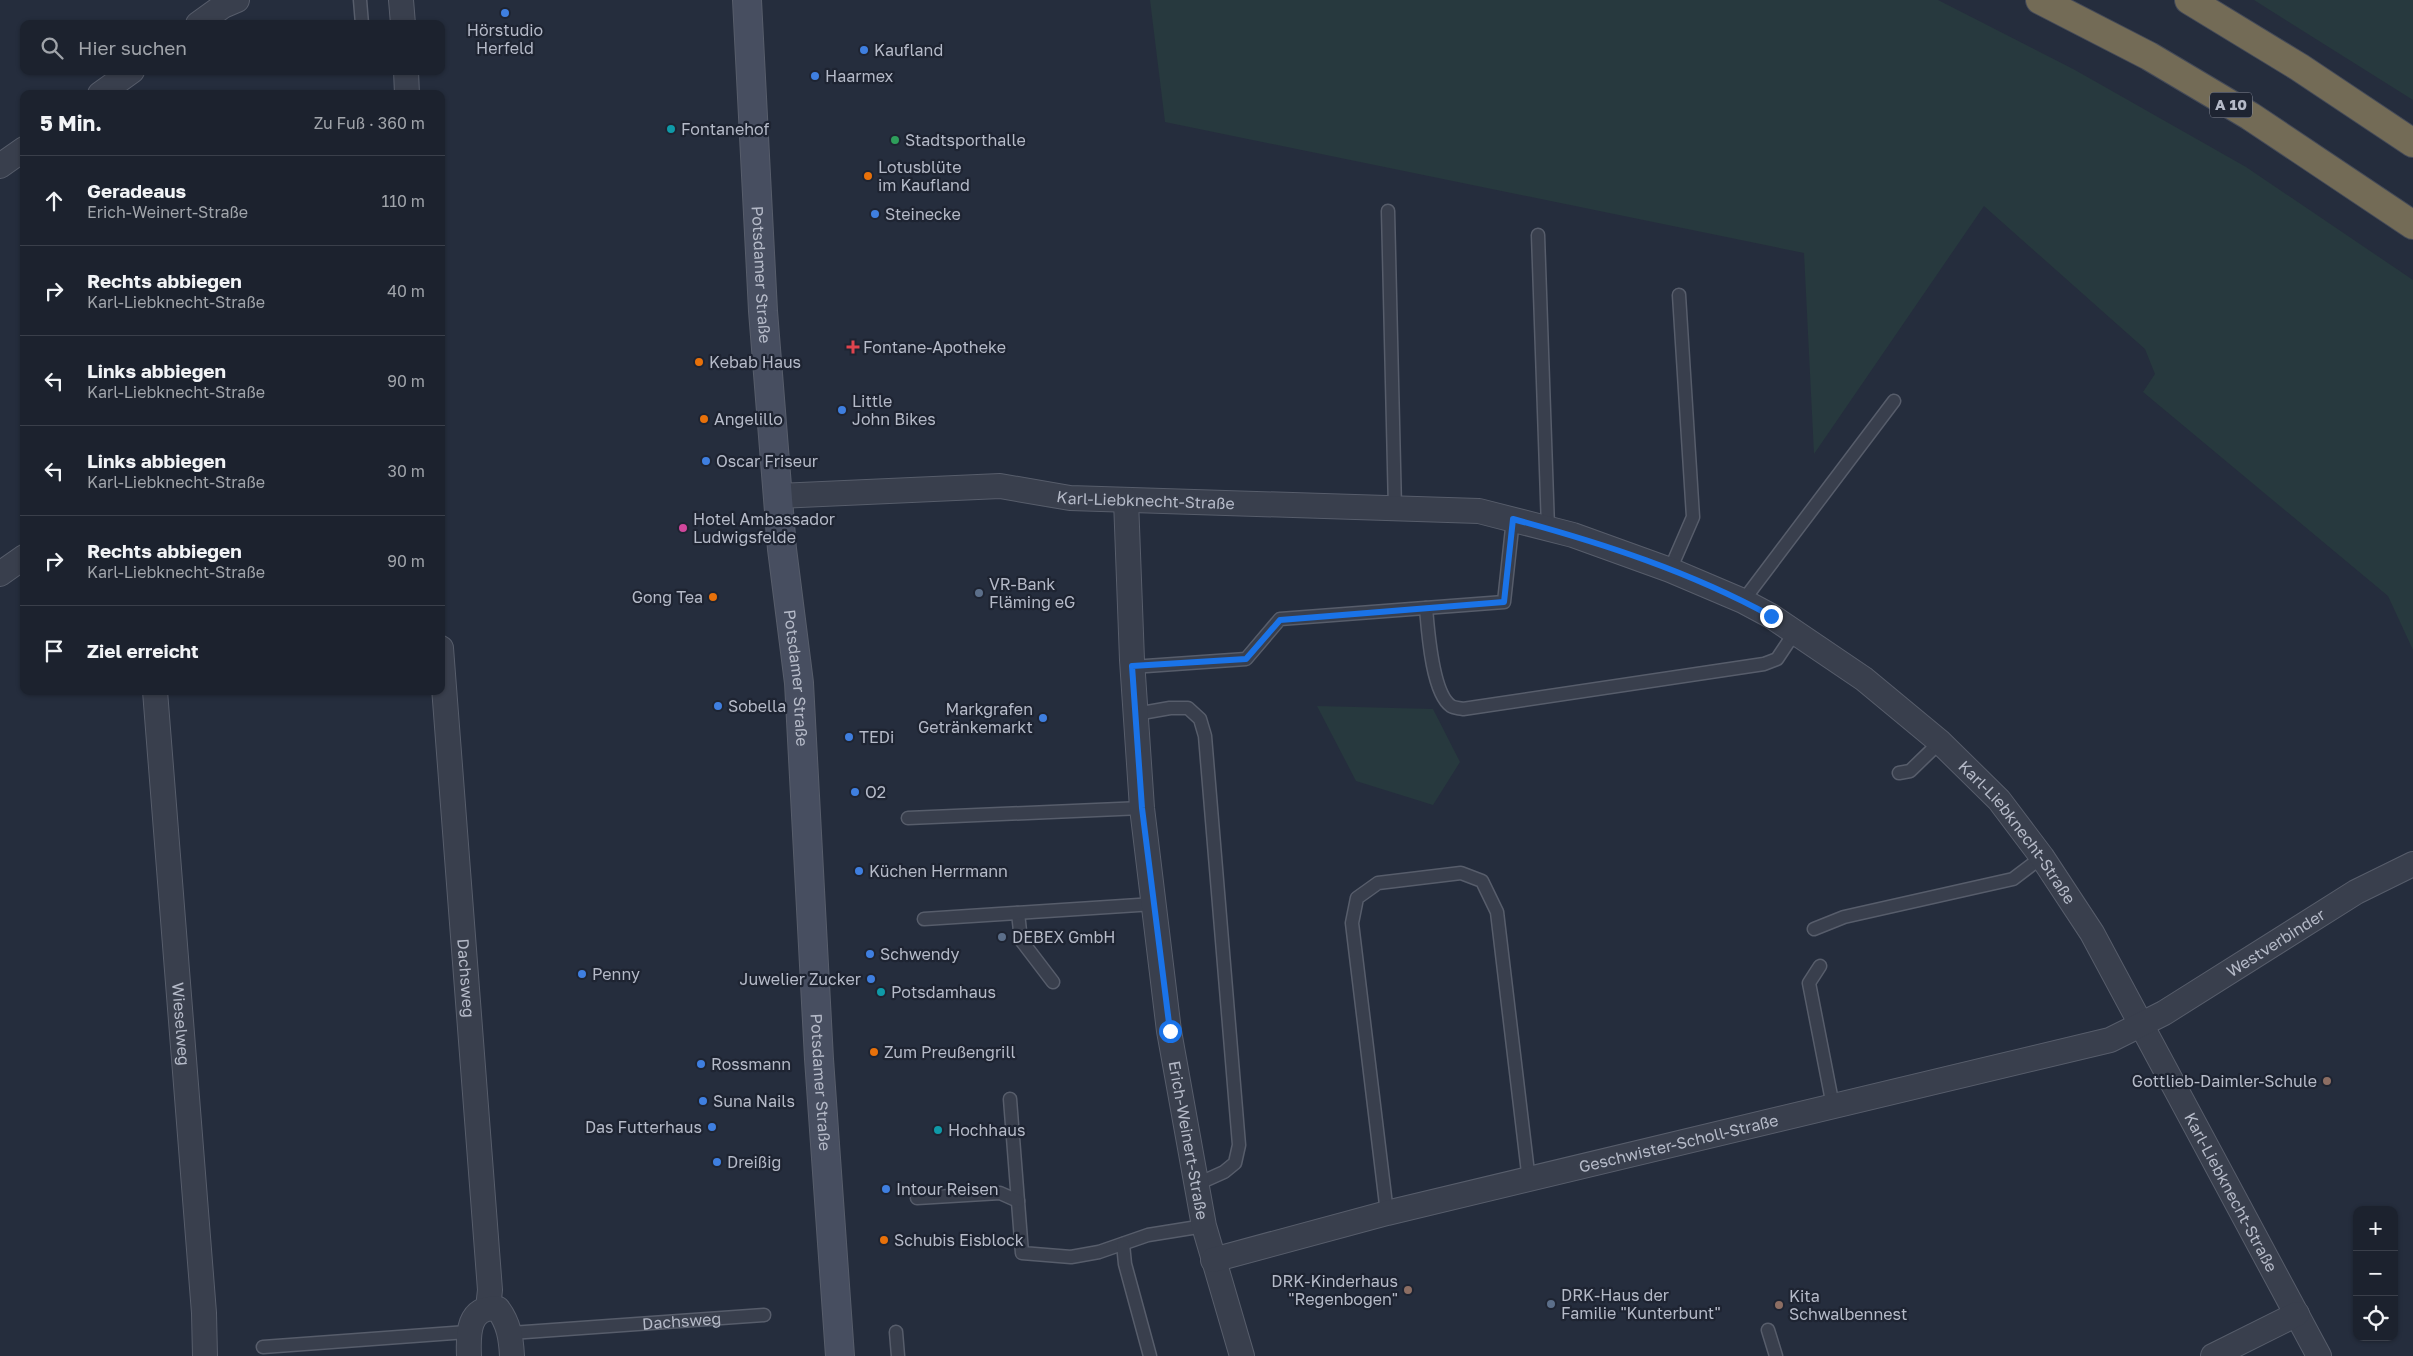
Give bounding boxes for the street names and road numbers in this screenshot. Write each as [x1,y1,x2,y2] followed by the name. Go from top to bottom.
[2210,92,2252,118] road number: A 10
[748,205,776,344] street label: Potsdamer Straße
[1055,486,1235,513] street label: Karl-Liebknecht-Straße
[780,608,812,747] street label: Potsdamer Straße
[1955,756,2080,908] street label: Karl-Liebknecht-Straße
[2223,904,2329,981] street label: Westverbinder
[453,938,479,1018] street label: Dachsweg
[168,981,194,1066] street label: Wieselweg
[807,1013,835,1151] street label: Potsdamer Straße
[1165,1059,1213,1221] street label: Erich-Weinert-Straße
[2180,1109,2282,1275] street label: Karl-Liebknecht-Straße
[1577,1110,1780,1177] street label: Geschwister-Scholl-Straße
[641,1308,722,1334] street label: Dachsweg

